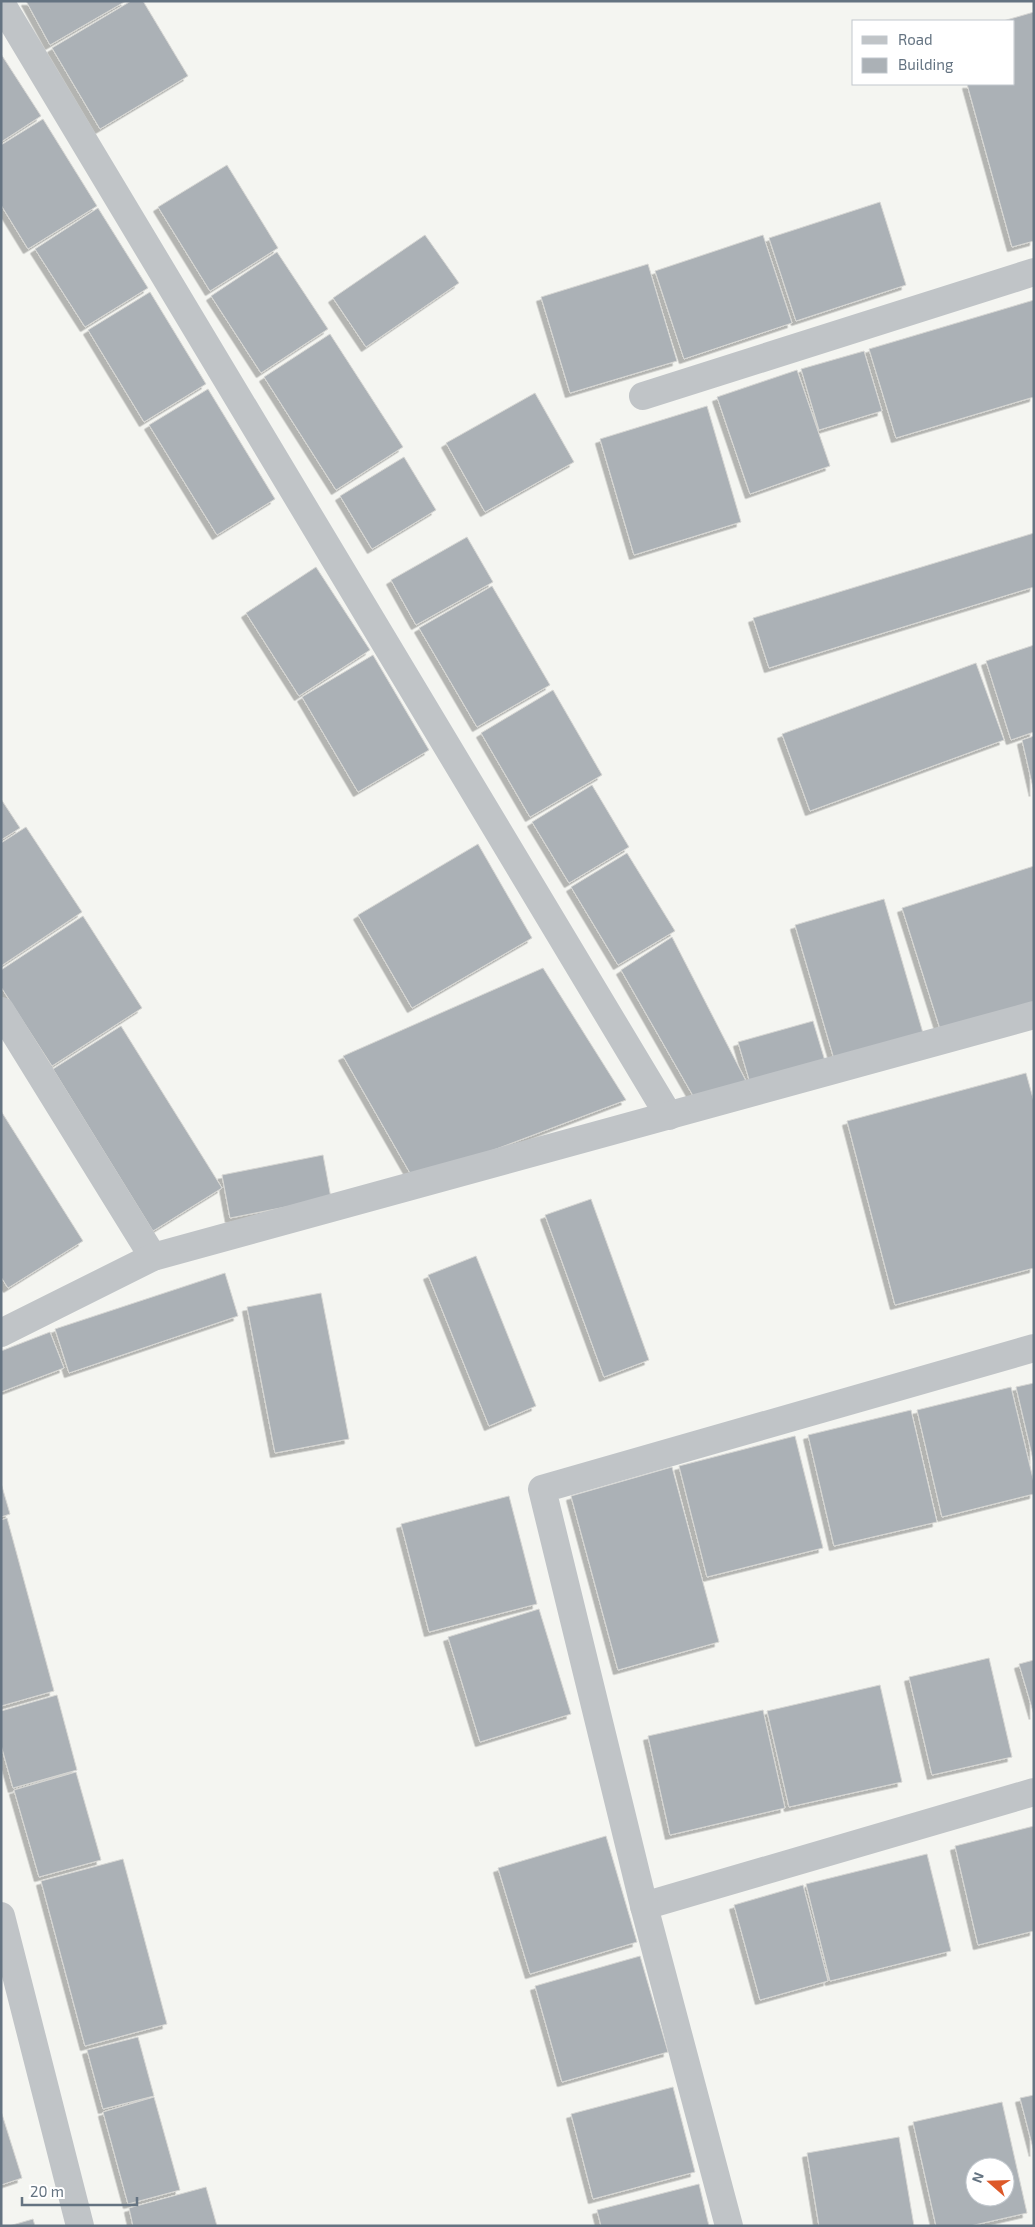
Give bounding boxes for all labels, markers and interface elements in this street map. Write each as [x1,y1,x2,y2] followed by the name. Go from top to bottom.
[852,20,1015,85] legend
[898,30,933,48] text: Road
[898,55,954,73] text: Building
[965,2157,1015,2207] north arrow
[968,2170,987,2185] text: N
[22,2174,138,2206] scale bar
[30,2182,64,2200] text: 20 m

